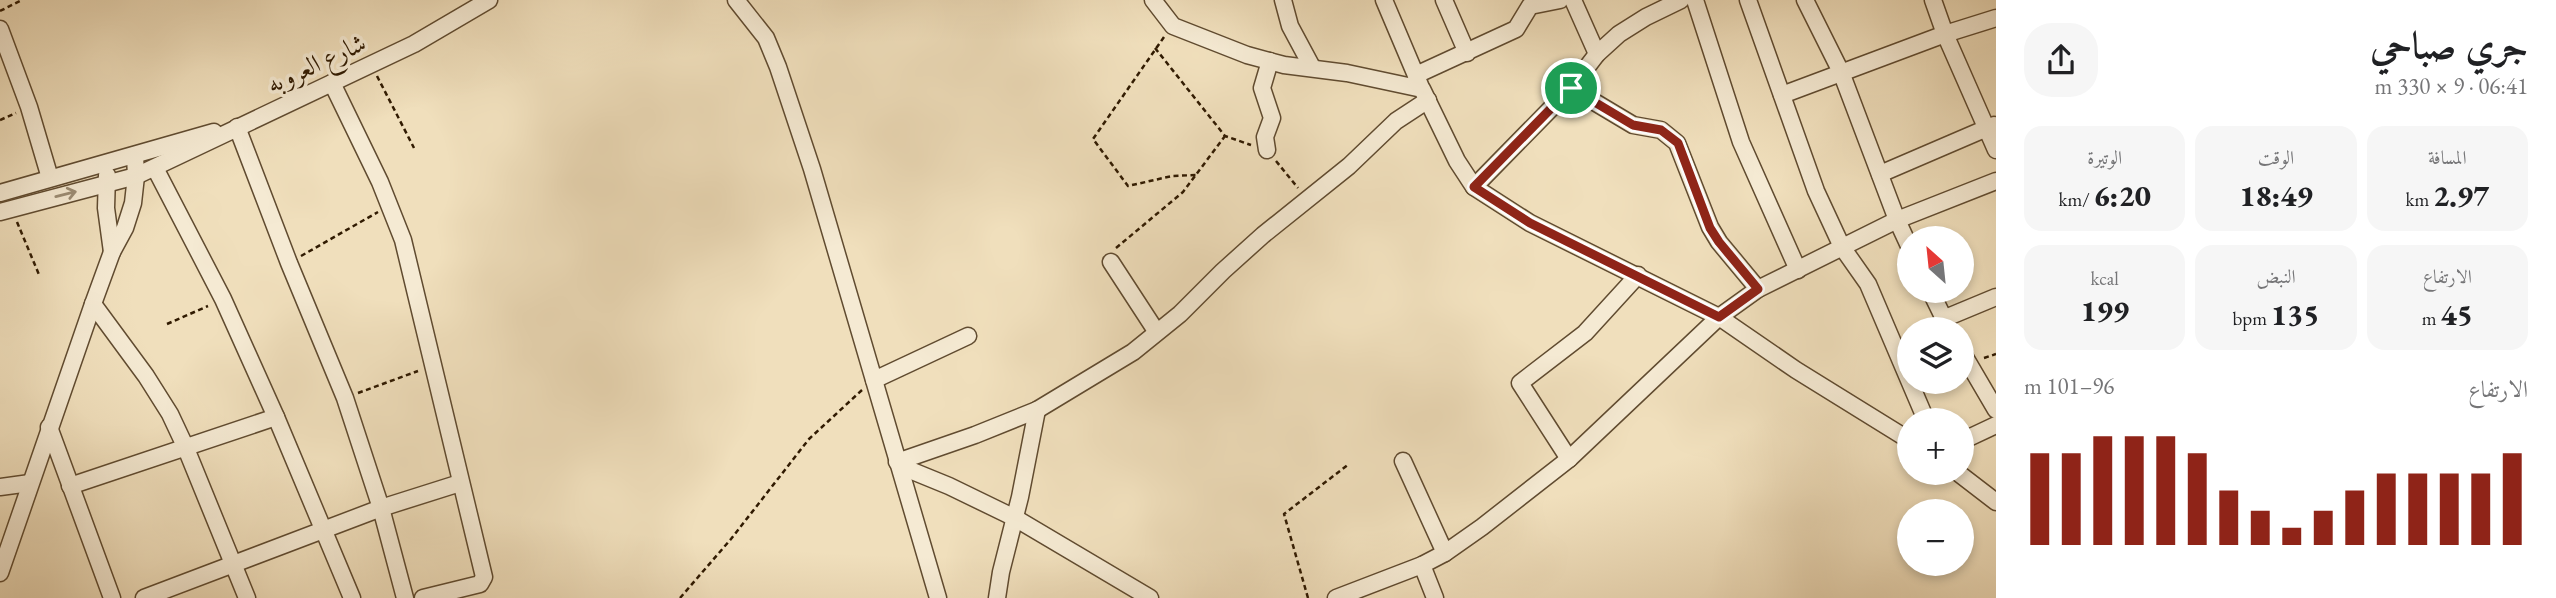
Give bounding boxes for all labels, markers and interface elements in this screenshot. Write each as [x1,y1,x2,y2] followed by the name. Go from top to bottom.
[2370,20,2528,69] text: جري صباحي
[2024,23,2098,97] button: share
[261,25,373,105] street label: شارع العروبه
[1541,58,1601,118] pin
[1552,69,1590,107] icon: arrive
[2375,71,2528,101] text: 06:41 · 9 × 330 m
[2087,145,2122,170] text: الوتيرة
[2258,145,2294,170] text: الوقت
[2428,145,2467,170] text: المسافة
[2094,176,2151,215] text: 6:20
[2239,176,2313,215] text: 18:49
[2433,176,2489,215] text: 2.97
[54,187,77,200] one-way arrow
[2058,187,2094,212] text: /km
[2406,187,2433,212] text: km
[1897,226,1974,303] north arrow
[1897,226,1974,576] map controls
[2256,264,2296,289] text: النبض
[2423,264,2472,289] text: الارتفاع
[2090,266,2119,291] text: kcal
[2080,291,2129,330] text: 199
[2271,295,2319,334] text: 135
[2440,295,2473,334] text: 45
[2233,306,2271,331] text: bpm
[2422,306,2440,331] text: m
[1897,317,1974,394] button: layers
[2024,371,2114,401] text: 96–101 m
[2468,374,2528,404] text: الارتفاع
[1897,408,1974,485] button: +
[1897,499,1974,576] button: −

